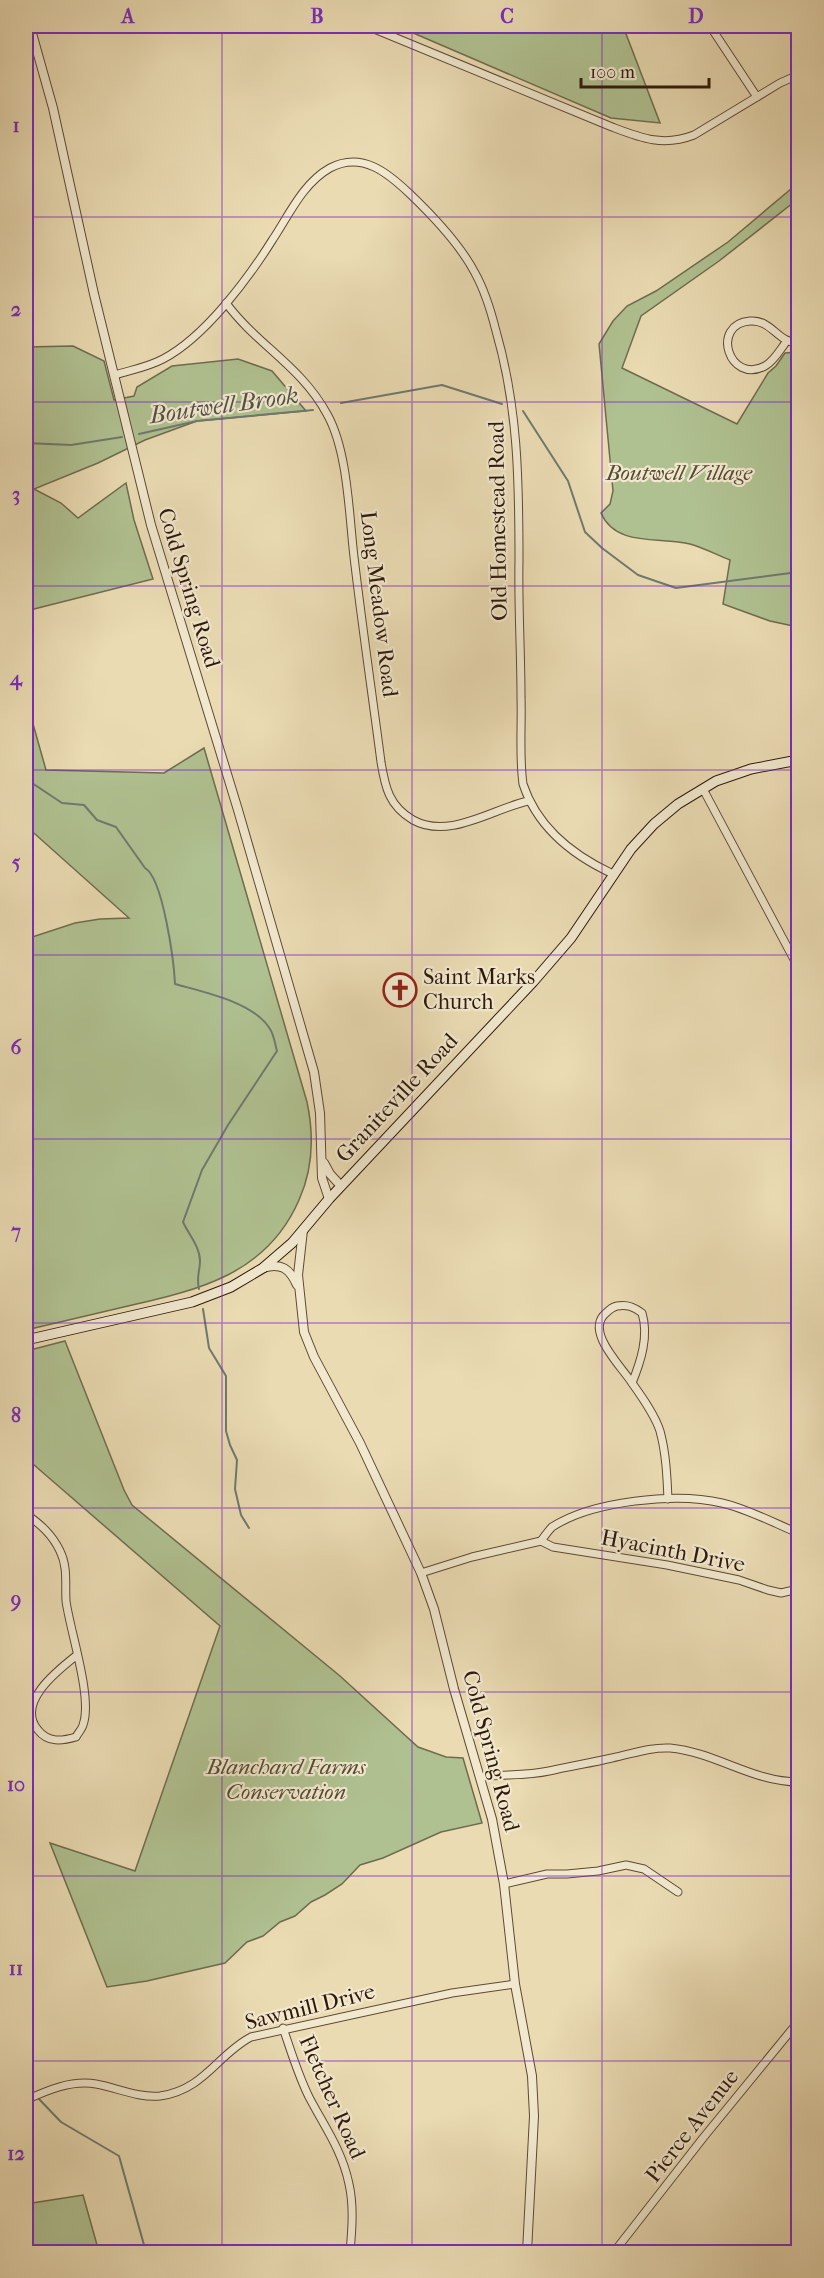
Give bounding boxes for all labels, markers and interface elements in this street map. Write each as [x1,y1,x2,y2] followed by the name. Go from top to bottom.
[120,5,136,28] text: A
[310,5,324,28] text: B
[500,5,514,28] text: C
[688,5,704,28] text: D
[581,51,708,89] scale bar
[590,62,635,83] text: 100 m
[12,114,20,137] text: 1
[11,298,21,321] text: 2
[146,381,300,430] water label: Boutwell Brook
[483,420,513,621] street label: Old Homestead Road
[605,460,753,486] park label: Boutwell Village
[12,483,20,506] text: 3
[152,505,226,672] street label: Cold Spring Road
[355,509,403,700] street label: Long Meadow Road
[9,667,23,691] text: 4
[12,851,21,874] text: 5
[423,964,535,1015] place label: Saint Marks Church
[382,972,418,1008] church icon: Saint Marks Church
[331,1027,464,1168] street label: Graniteville Road
[11,1036,23,1059] text: 6
[10,1220,21,1243] text: 7
[11,1404,21,1427] text: 8
[599,1524,747,1578] street label: Hyacinth Drive
[10,1589,21,1612] text: 9
[457,1668,525,1835] street label: Cold Spring Road
[205,1754,367,1805] park label: Blanchard Farms Conservation
[7,1773,25,1796] text: 10
[9,1957,23,1980] text: 11
[242,1978,378,2036] street label: Sawmill Drive
[293,2031,371,2164] street label: Fletcher Road
[640,2064,744,2188] street label: Pierce Avenue
[7,2142,25,2165] text: 12

